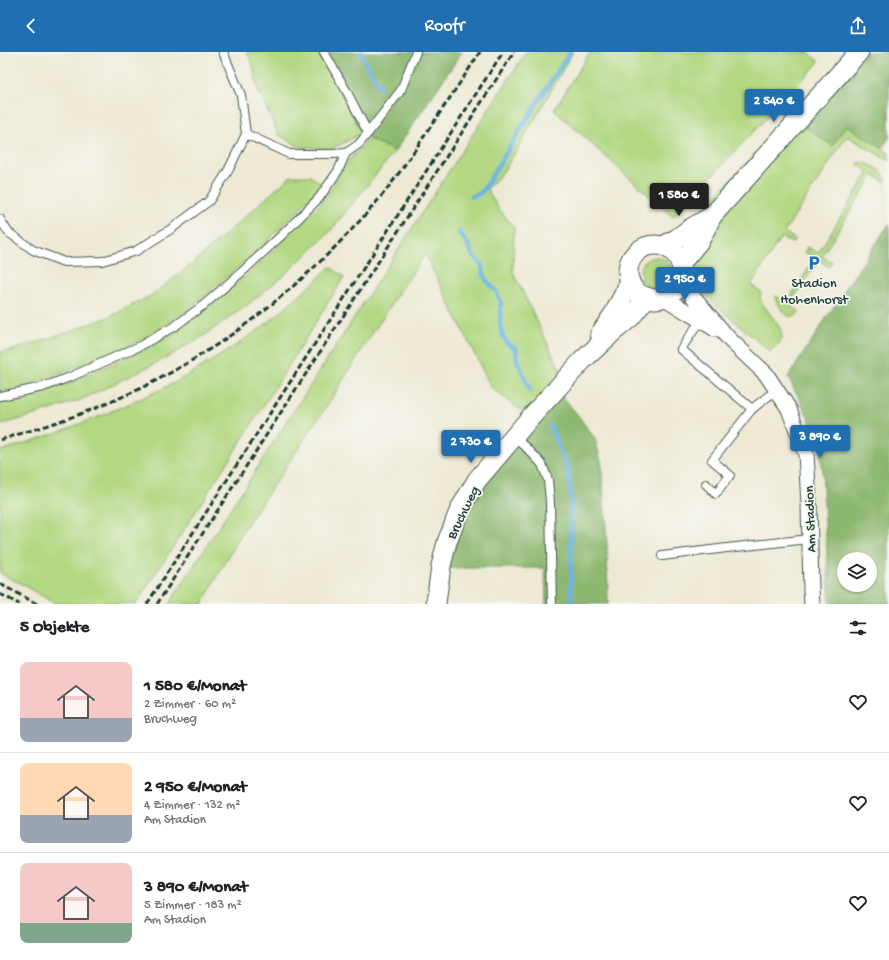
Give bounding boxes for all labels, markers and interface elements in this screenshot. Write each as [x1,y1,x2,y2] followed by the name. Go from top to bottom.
[20,15,42,37] icon: back
[847,15,869,37] icon: share
[425,16,465,37] text: Roofr
[737,89,811,123] pin: 2 540 €
[754,94,794,109] text: 2 540 €
[642,183,716,217] pin: 1 580 €
[659,188,699,203] text: 1 580 €
[805,254,823,272] parking icon: Stadion Hohenhorst
[648,267,722,301] pin: 2 950 €
[665,272,706,287] text: 2 950 €
[780,276,849,309] place label: Stadion Hohenhorst
[783,425,857,459] pin: 3 890 €
[434,430,508,464] pin: 2 730 €
[799,430,841,445] text: 3 890 €
[450,435,492,450] text: 2 730 €
[444,484,484,543] street label: Bruchweg
[802,485,821,553] street label: Am Stadion
[837,552,877,592] map controls
[837,552,877,592] button: layers
[847,617,869,639] icon: filters
[20,618,89,638] text: 5 Objekte
[144,677,246,697] text: 1 580 €/Monat
[52,678,100,726] icon: home
[847,691,869,713] icon: heart
[144,697,236,712] text: 2 Zimmer · 60 m²
[144,712,197,727] text: Bruchweg
[144,778,247,798] text: 2 950 €/Monat
[52,779,100,827] icon: home
[847,792,869,814] icon: heart
[144,798,240,813] text: 4 Zimmer · 132 m²
[144,813,206,828] text: Am Stadion
[144,878,248,898] text: 3 890 €/Monat
[52,879,100,927] icon: home
[847,892,869,914] icon: heart
[144,898,242,913] text: 5 Zimmer · 183 m²
[144,913,206,928] text: Am Stadion

